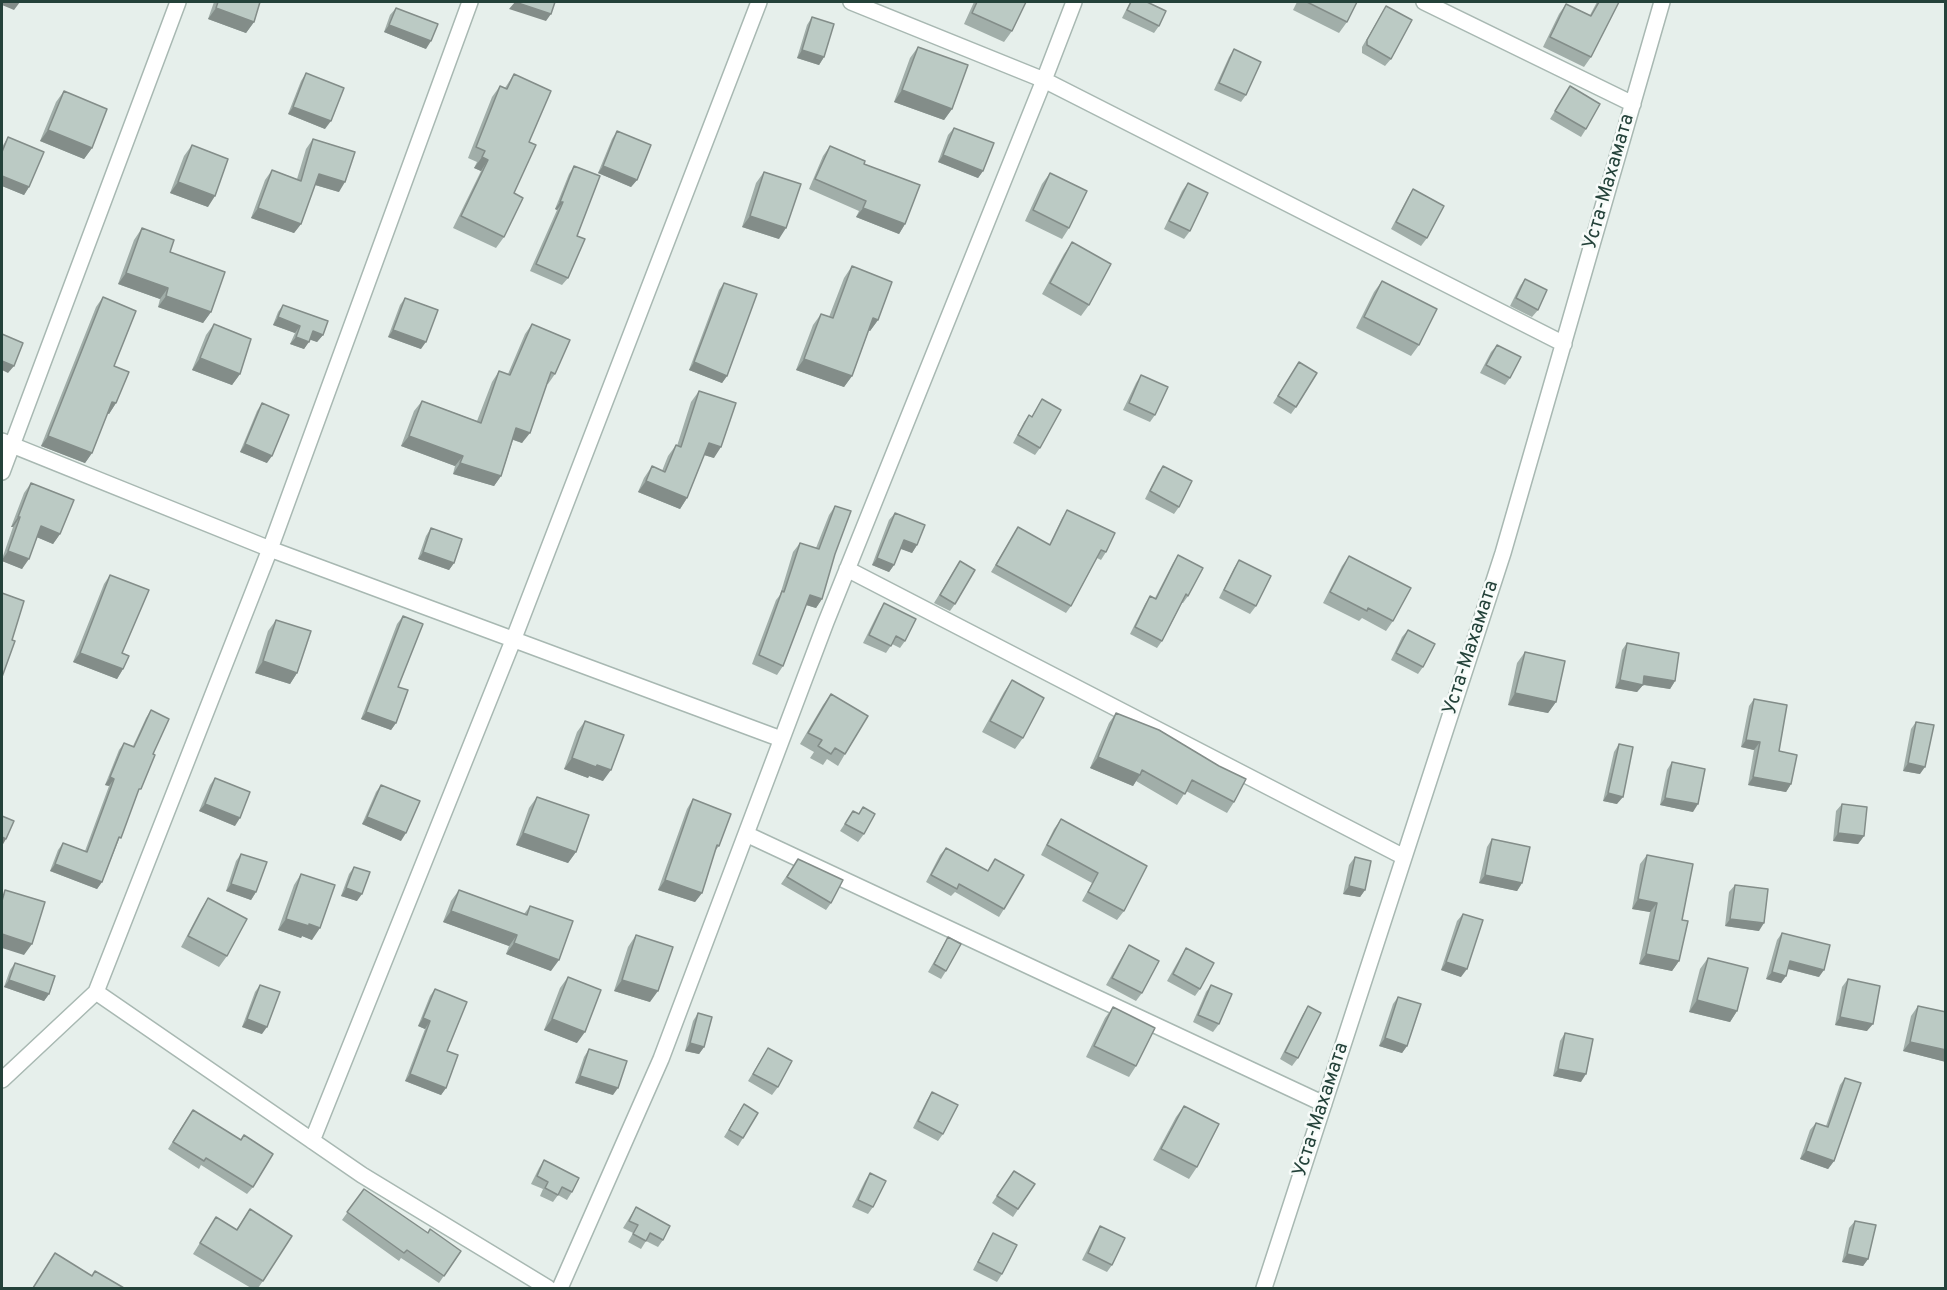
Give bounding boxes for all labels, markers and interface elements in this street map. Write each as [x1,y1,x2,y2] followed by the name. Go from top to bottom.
[1579,111,1641,253] street label: Уста-Махамата
[1439,578,1505,718] street label: Уста-Махамата
[1289,1040,1355,1180] street label: Уста-Махамата

